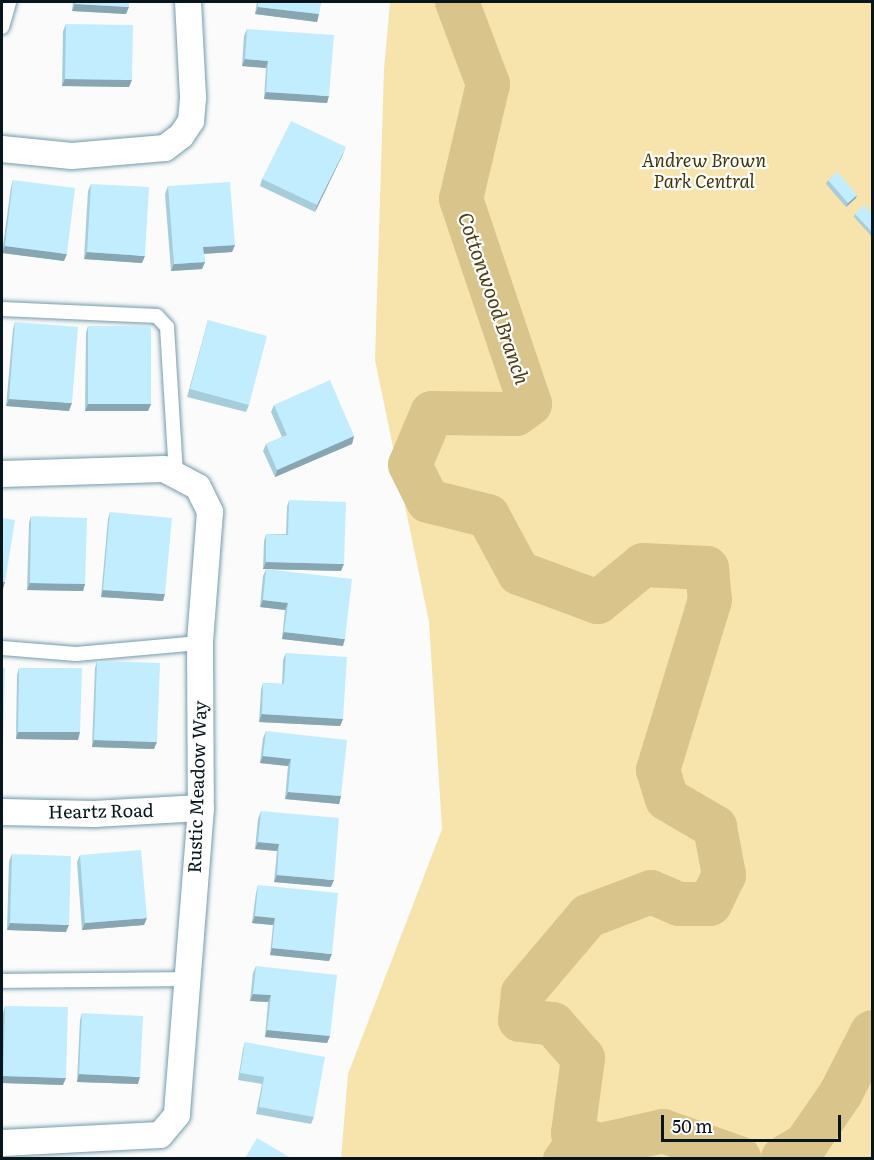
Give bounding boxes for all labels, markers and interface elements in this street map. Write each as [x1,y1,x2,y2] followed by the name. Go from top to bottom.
[642,150,766,192] park label: Andrew Brown Park Central
[454,209,536,387] water label: Cottonwood Branch
[183,700,211,874] street label: Rustic Meadow Way
[48,799,154,823] street label: Heartz Road
[664,1103,844,1141] scale bar
[672,1112,713,1139] text: 50 m

